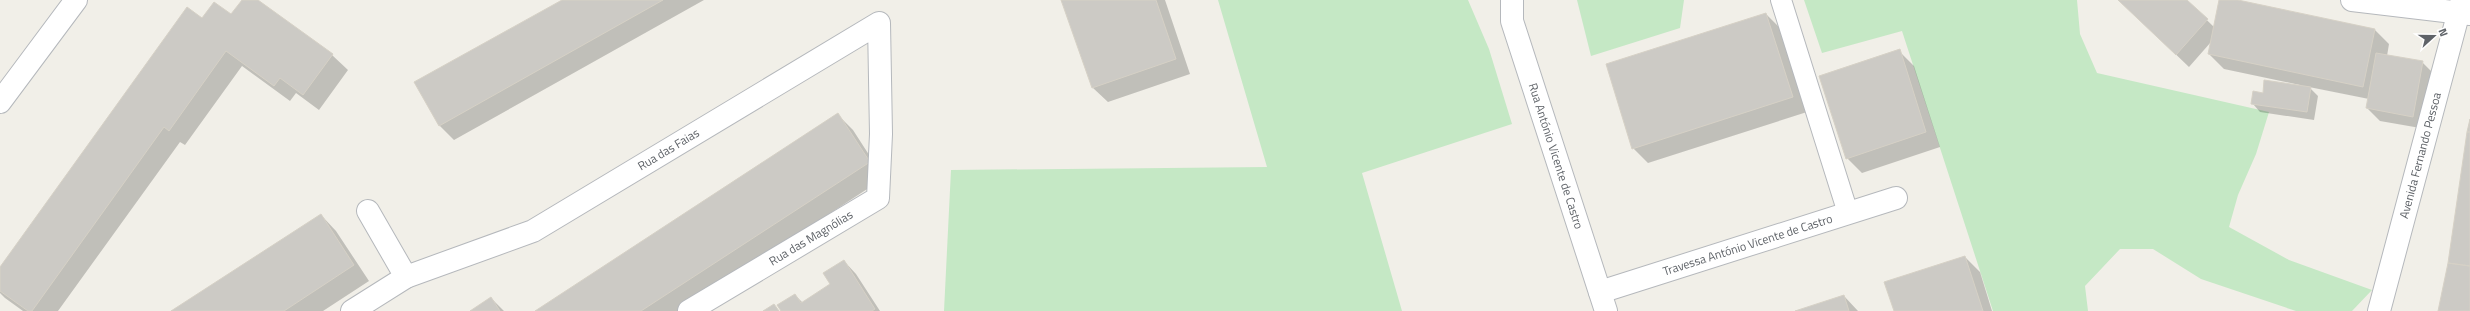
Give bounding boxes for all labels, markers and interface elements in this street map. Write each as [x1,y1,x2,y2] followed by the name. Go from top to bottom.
[2414,16,2454,56] north arrow
[2435,26,2452,39] text: N
[1524,80,1589,231] street label: Rua António Vicente de Castro
[2394,90,2446,221] street label: Avenida Fernando Pessoa
[634,123,703,175] street label: Rua das Faias
[765,205,857,270] street label: Rua das Magnólias
[1660,209,1835,280] street label: Travessa António Vicente de Castro

